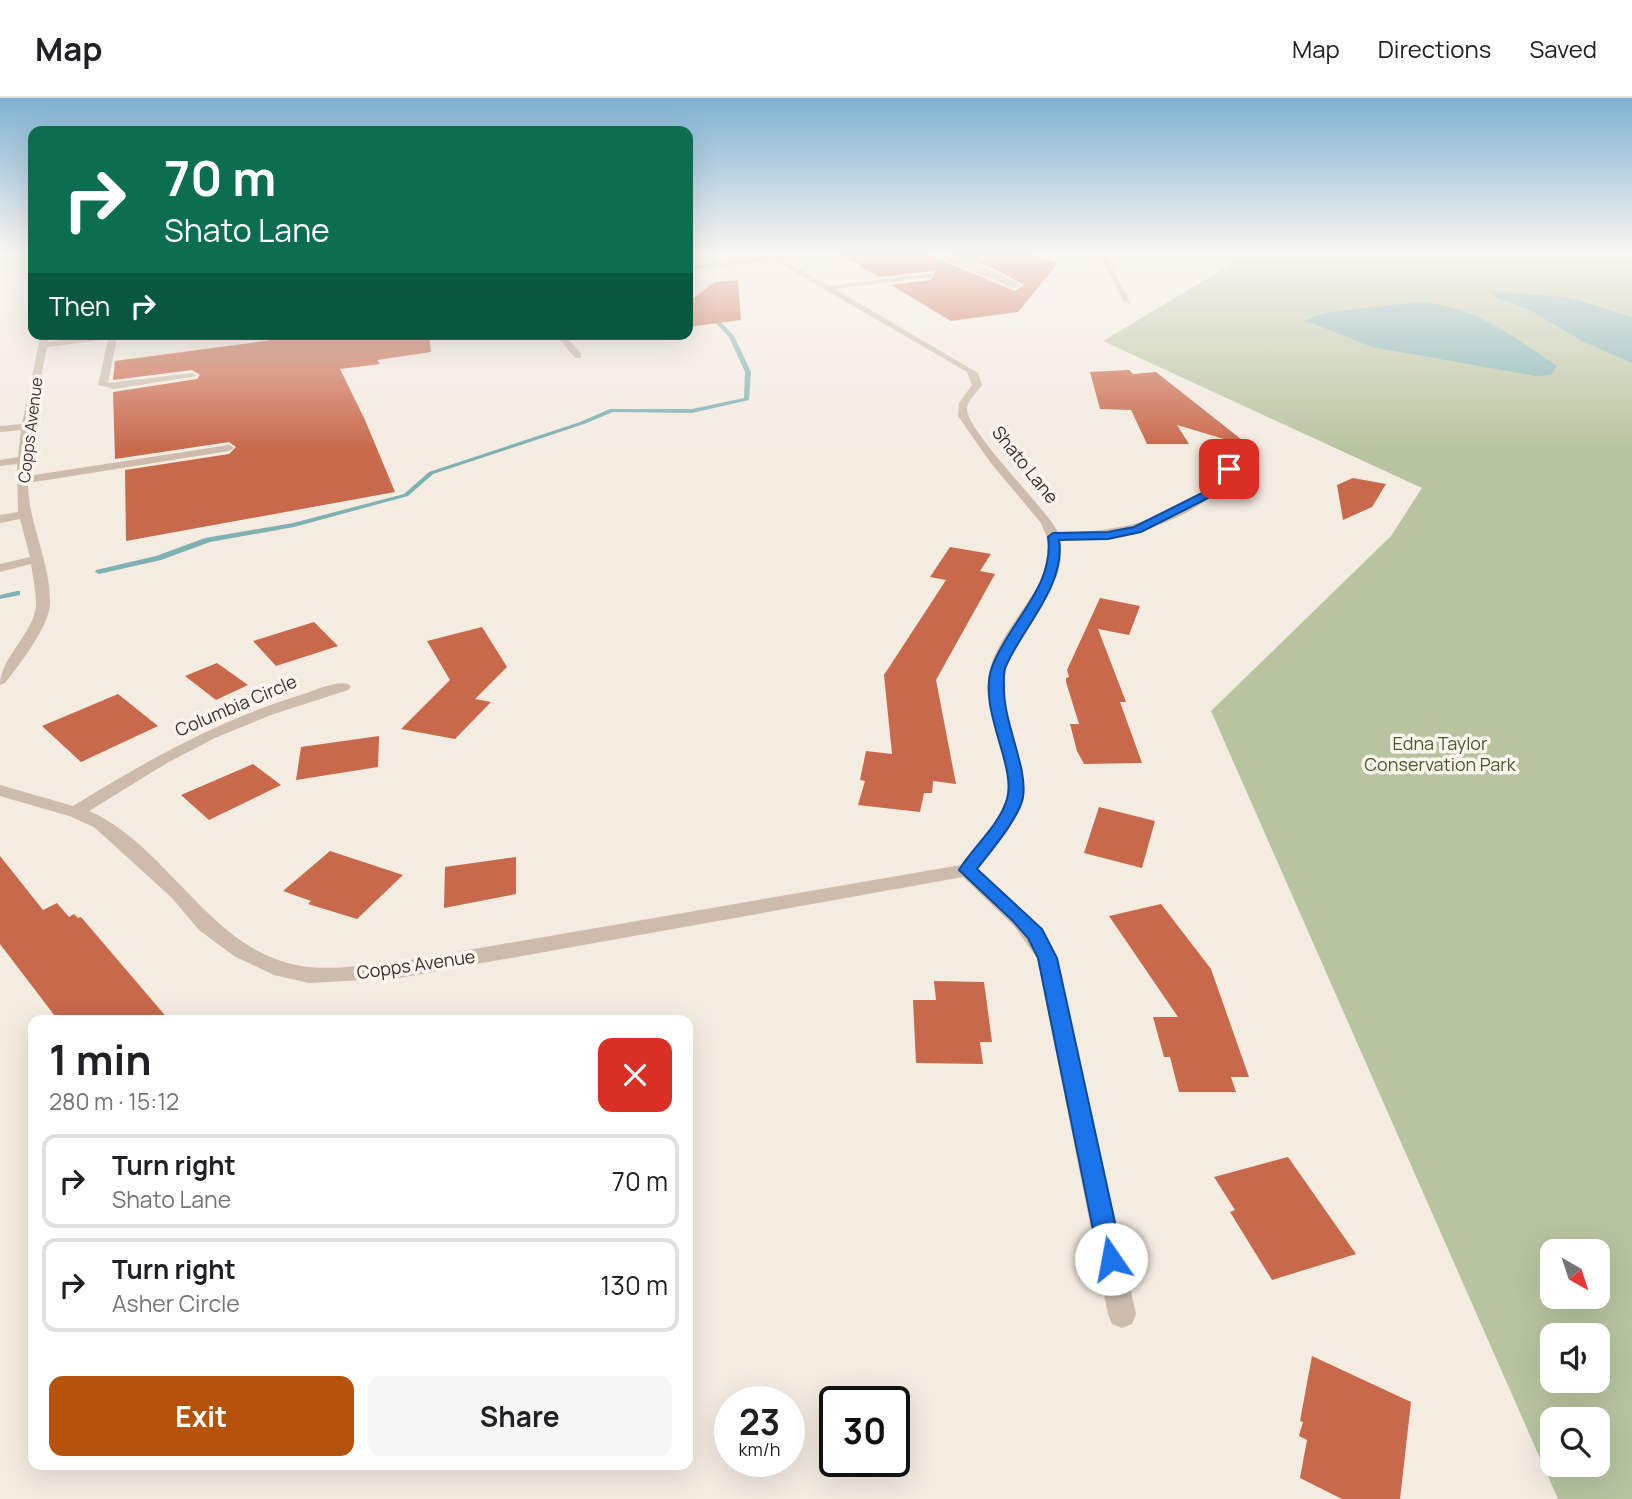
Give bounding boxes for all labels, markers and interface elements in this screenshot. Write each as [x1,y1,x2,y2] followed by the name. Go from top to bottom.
[35,26,103,71] text: Map
[1292,32,1340,65] text: Map
[1378,32,1491,65] text: Directions
[1529,32,1597,65] text: Saved
[164,144,276,211] text: 70 m
[49,154,140,245] icon: right
[164,208,330,252] text: Shato Lane
[124,287,162,325] icon: right
[49,288,110,324] text: Then
[13,376,47,484] street label: Copps Avenue
[987,421,1064,508] street label: Shato Lane
[1199,439,1259,499] pin
[1210,450,1248,488] icon: arrive
[171,669,300,742] street label: Columbia Circle
[1364,731,1517,776] park label: Edna Taylor Conservation Park
[355,944,477,984] street label: Copps Avenue
[49,1030,152,1088] text: 1 min
[598,1038,672,1112] button: close
[49,1085,179,1117] text: 280 m · 15:12
[112,1147,236,1183] text: Turn right
[53,1162,91,1200] icon: right
[612,1163,668,1199] text: 70 m
[112,1183,231,1215] text: Shato Lane
[1074,1222,1148,1296] position arrow
[1540,1239,1610,1309] north arrow
[1540,1239,1610,1477] map controls
[112,1251,236,1287] text: Turn right
[53,1266,91,1304] icon: right
[600,1267,668,1303] text: 130 m
[112,1287,240,1319] text: Asher Circle
[1540,1323,1610,1393] button: sound
[49,1376,354,1456] button: Exit
[368,1376,672,1456] button: Share
[819,1386,910,1477] speed limit sign: 30
[739,1398,780,1446] text: 23
[1540,1407,1610,1477] button: search
[739,1437,780,1461] text: km/h

